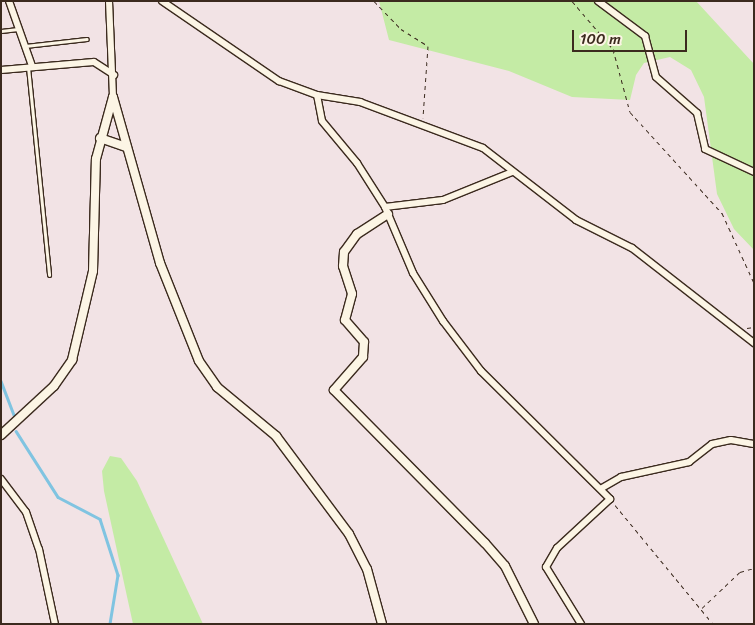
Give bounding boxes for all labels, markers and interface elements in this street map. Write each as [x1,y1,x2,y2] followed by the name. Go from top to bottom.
[575,20,690,52] scale bar
[580,26,621,52] text: 100 m

